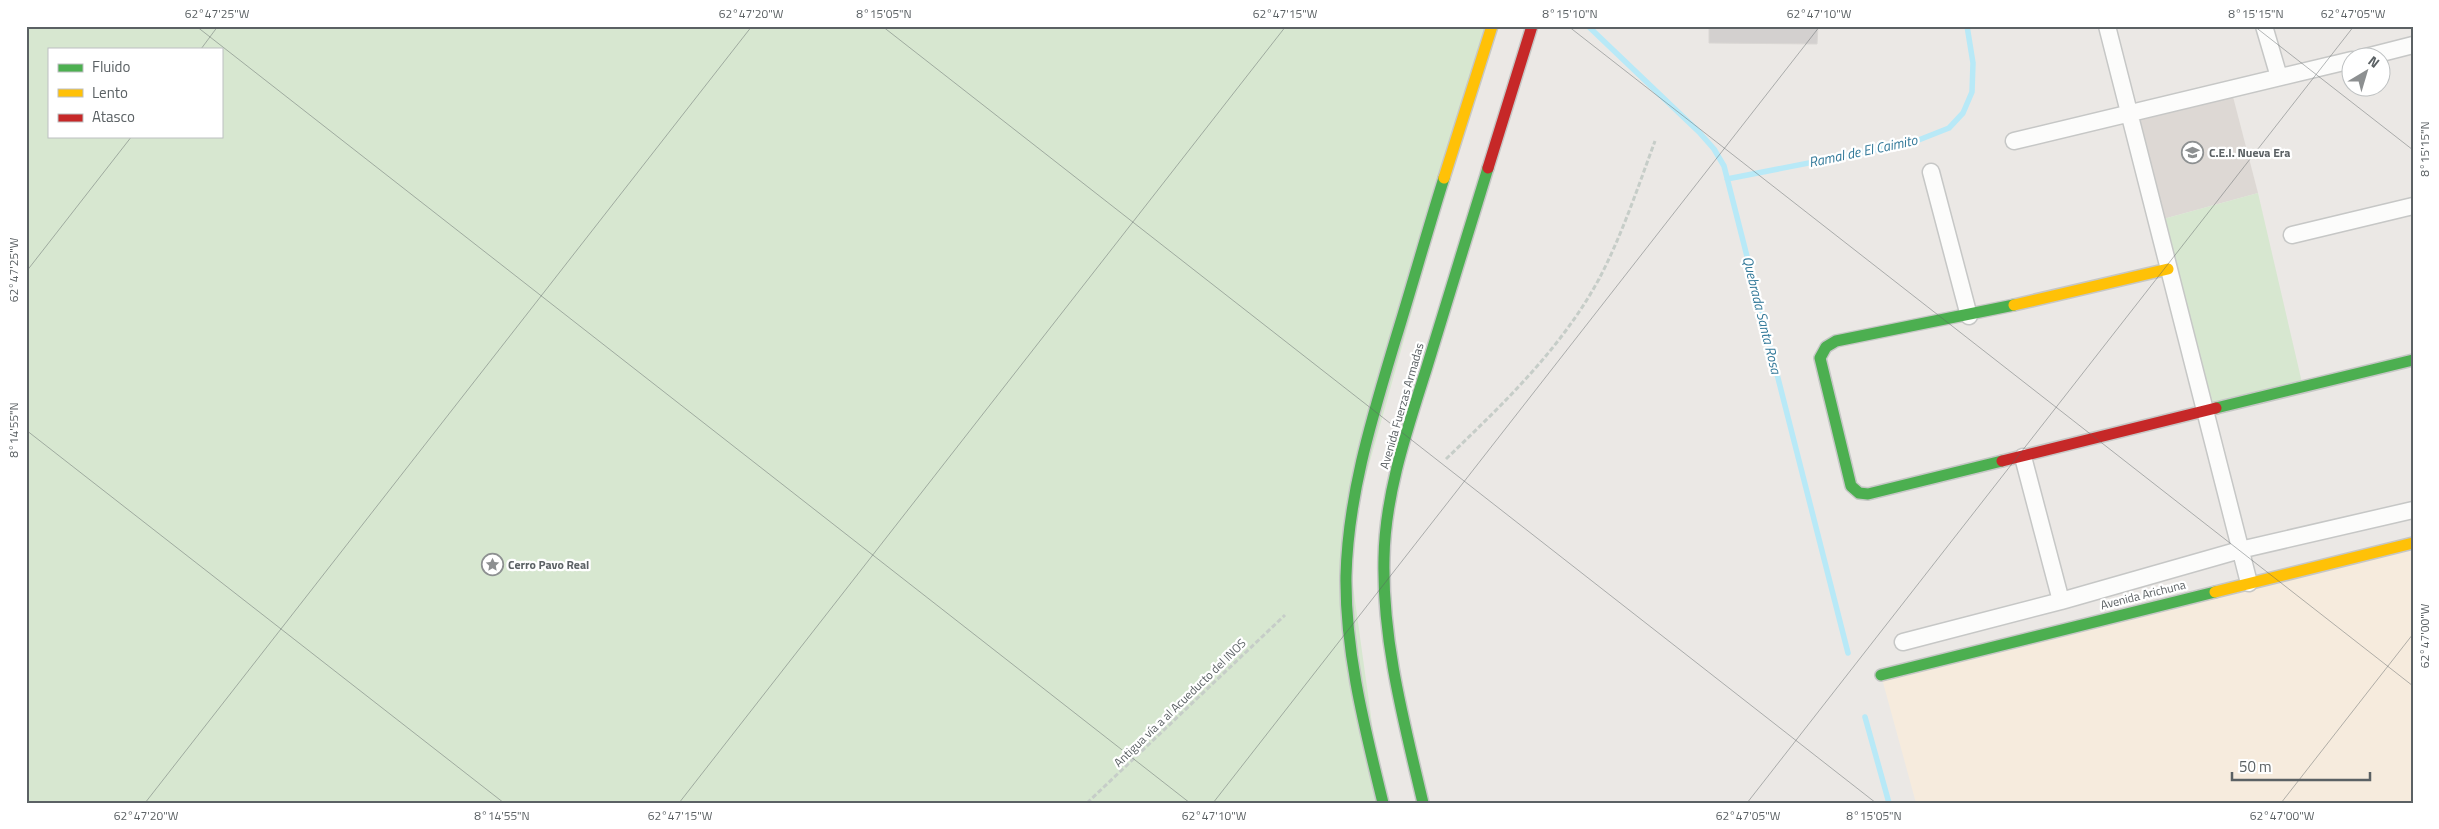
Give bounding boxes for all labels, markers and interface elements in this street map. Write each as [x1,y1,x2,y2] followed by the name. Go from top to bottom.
[185,4,250,23] text: 62°47'25"W
[719,4,784,23] text: 62°47'20"W
[856,4,912,23] text: 8°15'05"N
[1253,4,1318,23] text: 62°47'15"W
[1542,4,1598,23] text: 8°15'10"N
[1787,4,1852,23] text: 62°47'10"W
[2228,4,2284,23] text: 8°15'15"N
[2321,4,2386,23] text: 62°47'05"W
[48,48,222,138] legend
[2342,48,2392,98] north arrow
[2364,50,2385,73] text: N
[92,55,131,78] text: Fluido
[92,81,128,104] text: Lento
[92,105,135,128] text: Atasco
[2415,121,2434,177] text: 8°15'15"N
[1807,129,1920,172] water label: Ramal de El Caimito
[2181,141,2205,165] school or university icon: C.E.I. Nueva Era
[2209,143,2290,162] place label: C.E.I. Nueva Era
[4,237,23,302] text: 62°47'25"W
[1738,254,1788,377] water label: Quebrada Santa Rosa
[1374,340,1429,471] street label: Avenida Fuerzas Armadas
[4,402,23,458] text: 8°14'55"N
[480,553,504,577] place icon: Cerro Pavo Real
[508,555,589,574] place label: Cerro Pavo Real
[2098,575,2187,614] street label: Avenida Arichuna
[2415,603,2434,668] text: 62°47'00"W
[1109,634,1250,771] street label: Antigua vía a al Acueducto del INOS
[2232,749,2369,781] scale bar
[2239,755,2272,778] text: 50 m
[114,806,179,825] text: 62°47'20"W
[474,806,530,825] text: 8°14'55"N
[648,806,713,825] text: 62°47'15"W
[1182,806,1247,825] text: 62°47'10"W
[1716,806,1781,825] text: 62°47'05"W
[1846,806,1902,825] text: 8°15'05"N
[2250,806,2315,825] text: 62°47'00"W

